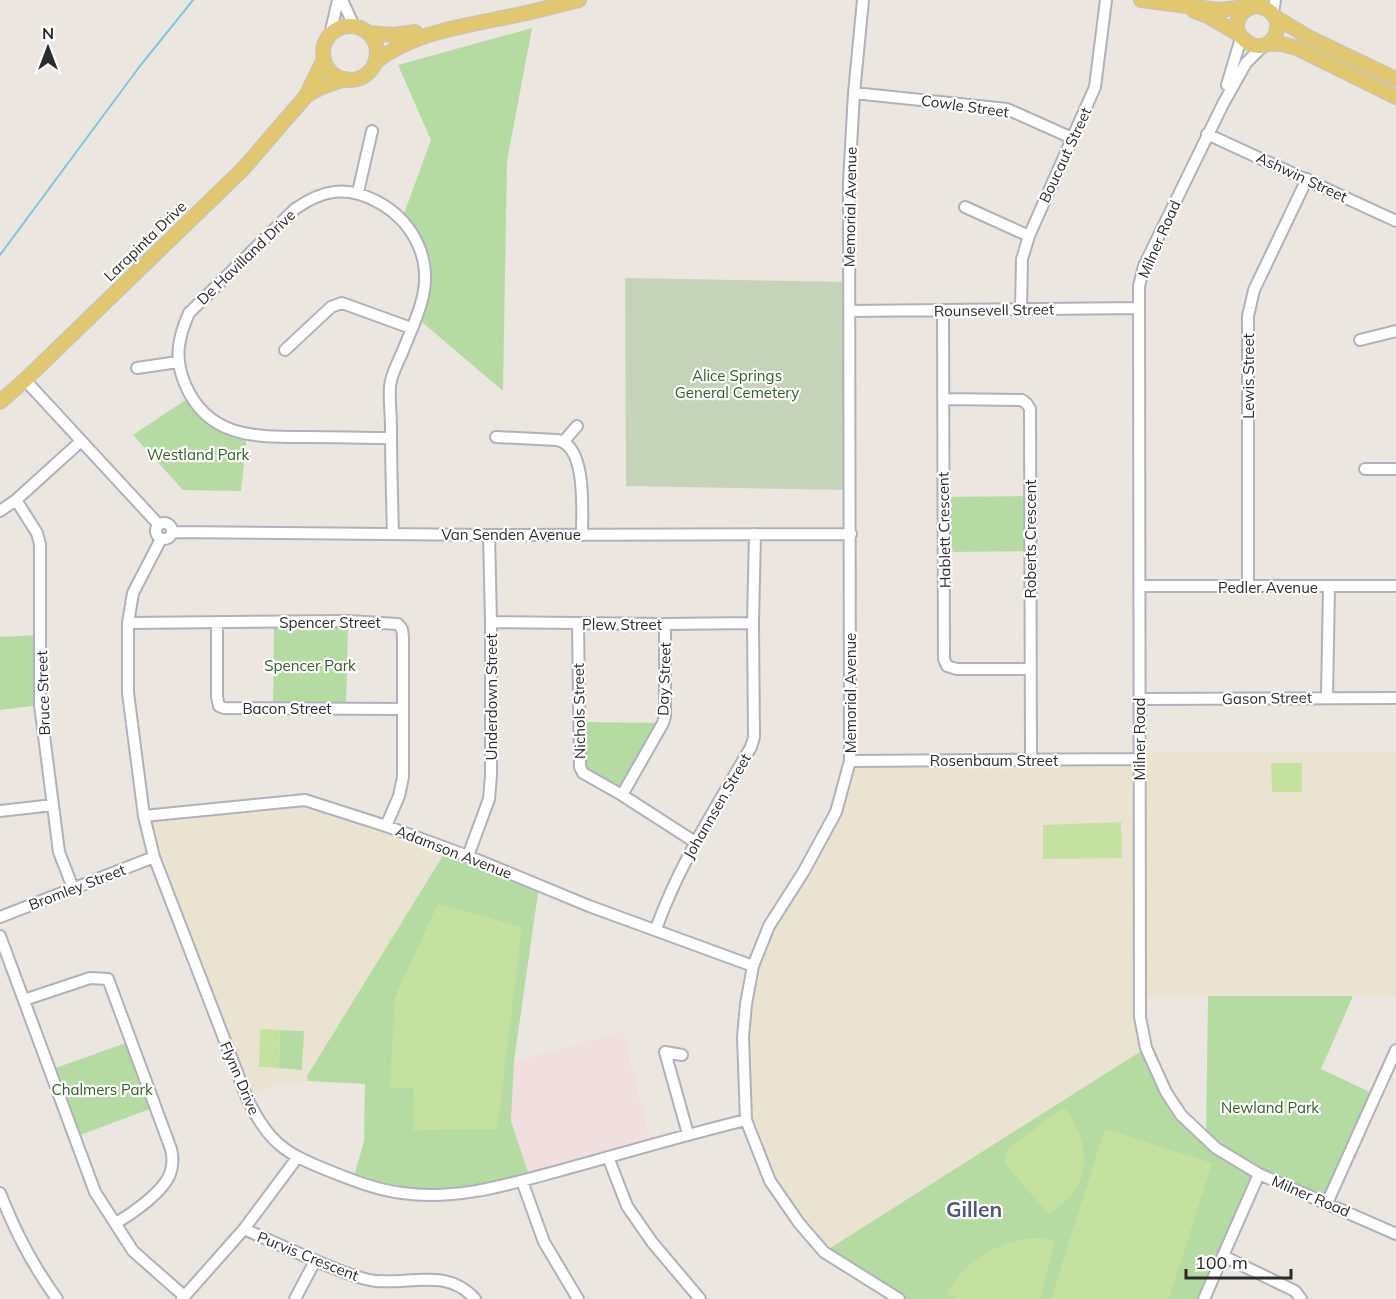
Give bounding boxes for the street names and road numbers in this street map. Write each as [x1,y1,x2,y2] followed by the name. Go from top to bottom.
[920,90,1010,122] street label: Cowle Street
[1035,104,1095,206] street label: Boucaut Street
[839,147,861,267] street label: Memorial Avenue
[1254,148,1350,206] street label: Ashwin Street
[100,197,190,285] street label: Larapinta Drive
[1133,197,1185,281] street label: Milner Road
[193,205,299,309] street label: De Havilland Drive
[934,299,1054,321] street label: Rounsevell Street
[1239,333,1258,419] street label: Lewis Street
[933,472,955,588] street label: Hablett Crescent
[1021,479,1040,599] street label: Roberts Crescent
[441,525,581,544] street label: Van Senden Avenue
[1218,578,1318,597] street label: Pedler Avenue
[279,613,381,632] street label: Spencer Street
[582,615,662,634] street label: Plew Street
[841,633,860,753] street label: Memorial Avenue
[482,634,501,760] street label: Underdown Street
[653,642,675,716] street label: Day Street
[32,650,54,736] street label: Bruce Street
[569,663,589,759] street label: Nichols Street
[1222,688,1312,708] street label: Gason Street
[1130,697,1149,781] street label: Milner Road
[242,699,332,718] street label: Bacon Street
[679,750,755,862] street label: Johannsen Street
[930,751,1058,770] street label: Rosenbaum Street
[393,821,515,883] street label: Adamson Avenue
[26,860,128,914] street label: Bromley Street
[216,1039,264,1117] street label: Flynn Drive
[1269,1171,1353,1221] street label: Milner Road
[254,1227,362,1285] street label: Purvis Crescent

